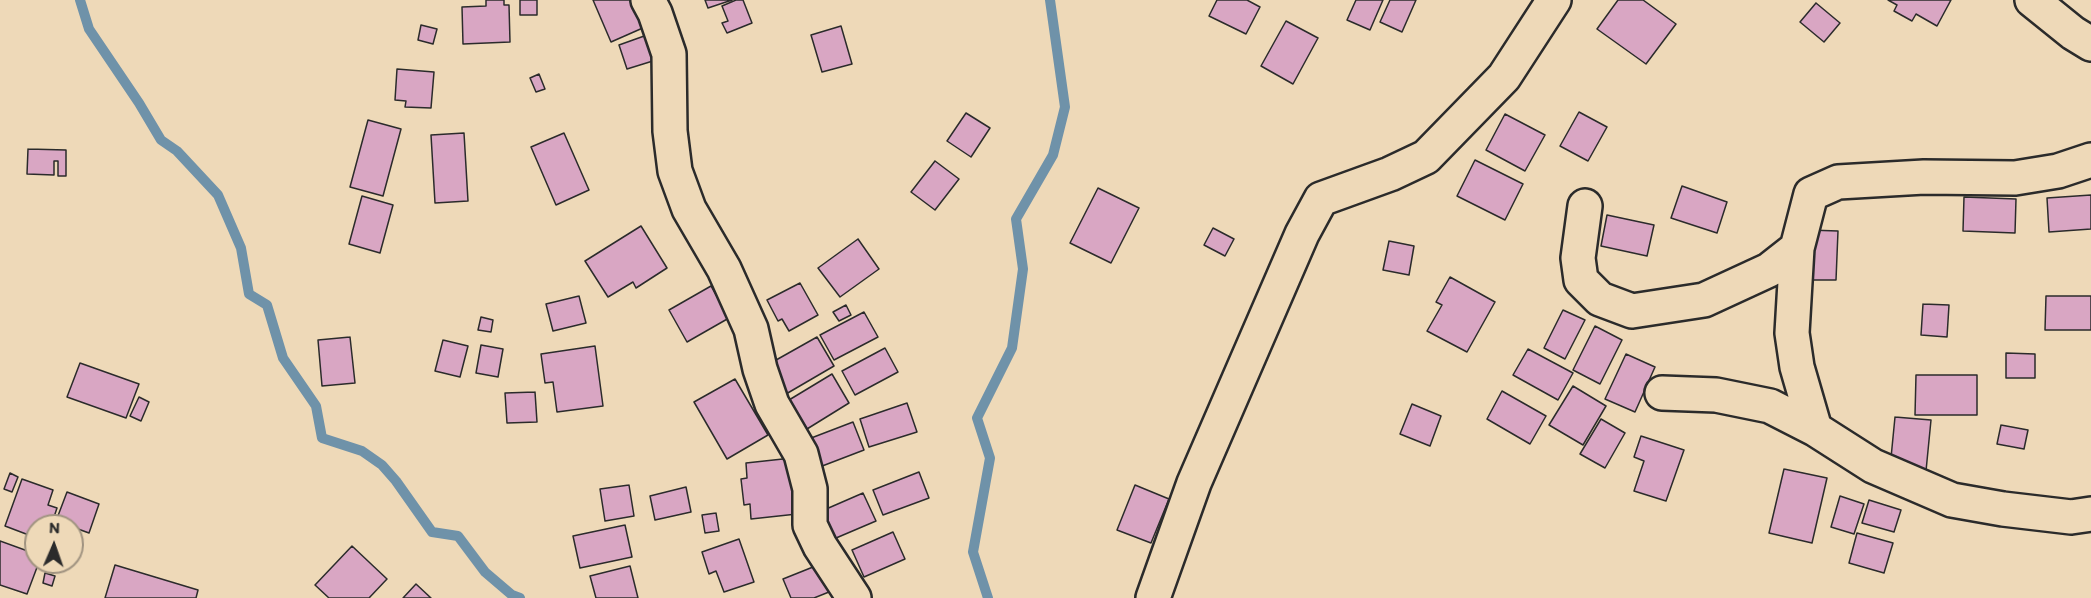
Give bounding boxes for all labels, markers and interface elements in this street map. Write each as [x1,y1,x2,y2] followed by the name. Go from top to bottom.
[24,514,84,574] north arrow
[49,518,60,537] text: N

